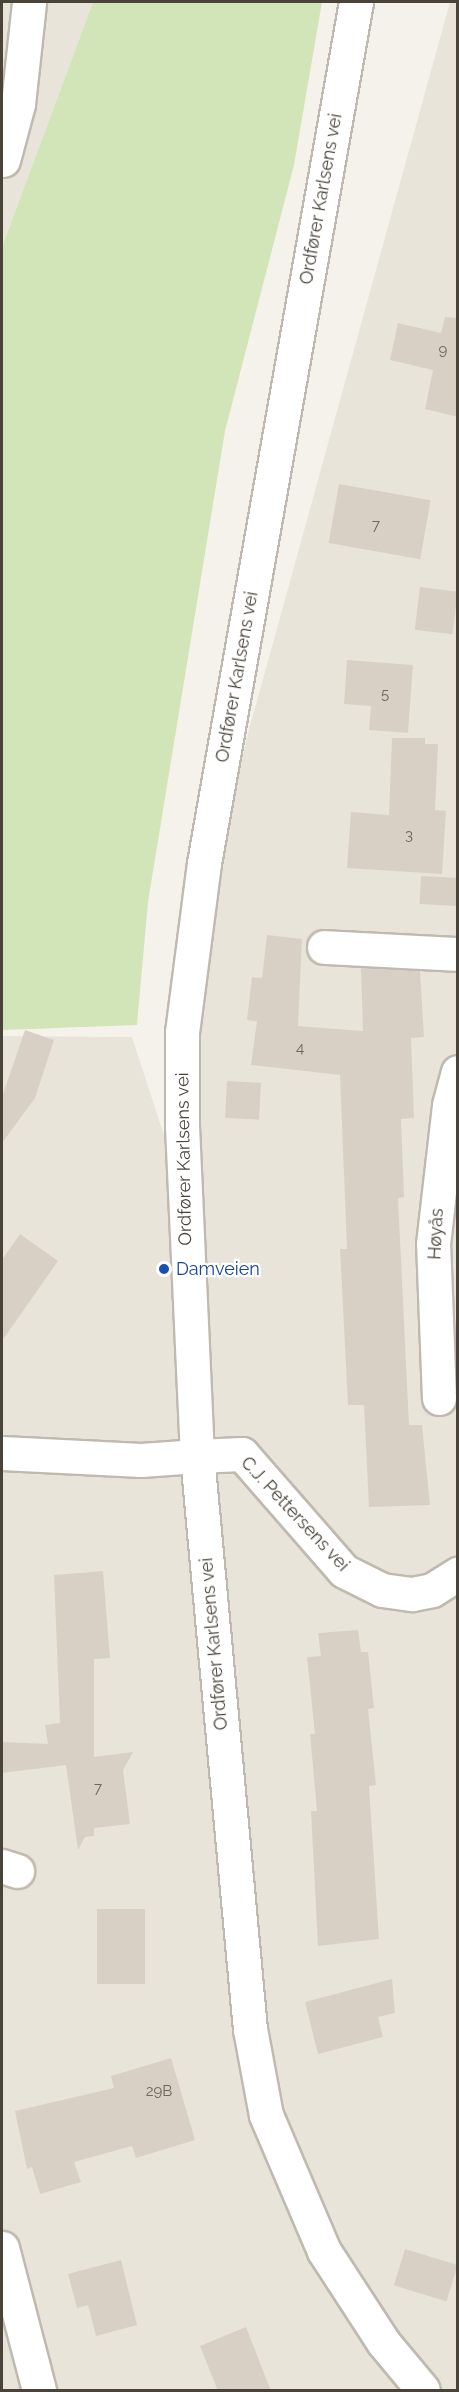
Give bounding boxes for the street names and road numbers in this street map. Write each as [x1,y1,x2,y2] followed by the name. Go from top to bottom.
[295,111,347,287] street label: Ordfører Karlsens vei
[211,589,263,765] street label: Ordfører Karlsens vei
[172,1072,196,1246] street label: Ordfører Karlsens vei
[424,1208,448,1260] street label: Høyås
[236,1452,354,1576] street label: C.J. Pettersens vei
[196,1556,232,1732] street label: Ordfører Karlsens vei

